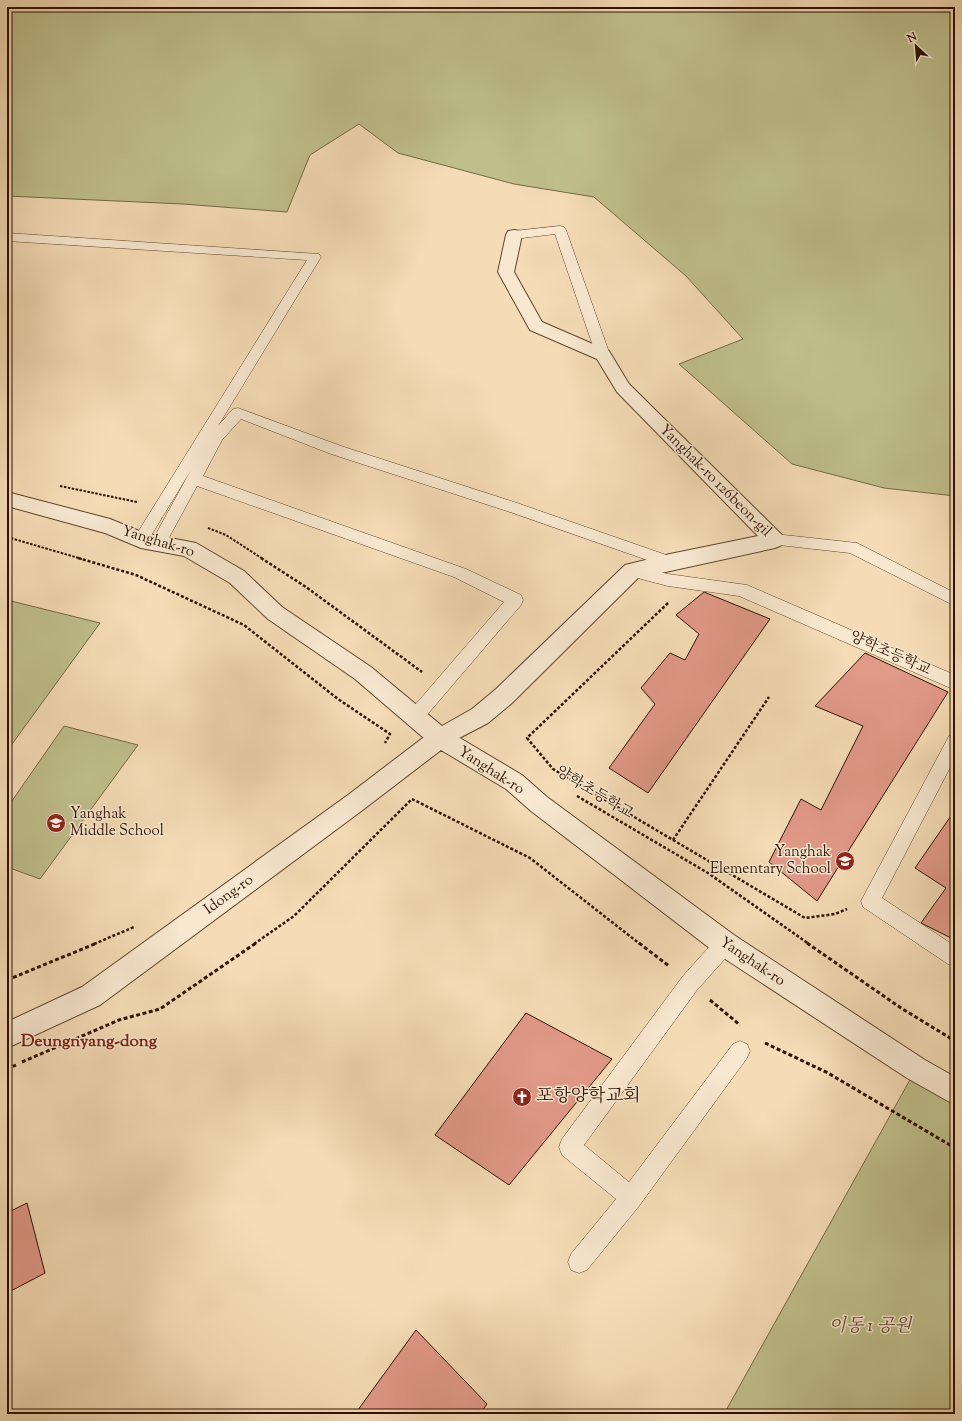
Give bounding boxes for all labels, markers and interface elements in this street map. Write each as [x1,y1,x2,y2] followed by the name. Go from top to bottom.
[896,26,936,66] north arrow
[904,29,920,47] text: N
[654,420,776,542] street label: Yanghak-ro 126beon-gil
[119,521,197,563] street label: Yanghak-ro
[846,627,934,681] street label: 양학초등학교
[454,742,528,800] street label: Yanghak-ro
[551,762,637,825] street label: 양학초등학교
[70,804,164,842] place label: Yanghak Middle School
[45,812,67,834] school or university icon: Yanghak Middle School
[710,842,831,880] place label: Yanghak Elementary School
[834,850,856,872] school or university icon: Yanghak Elementary School
[200,870,258,920] street label: Idong-ro
[715,932,789,992] street label: Yanghak-ro
[21,1030,158,1054] district label: Deungnyang-dong
[536,1084,640,1110] place label: 포항양학교회
[511,1086,533,1108] church icon: 포항양학교회
[829,1314,913,1340] park label: 이동 1 공원

